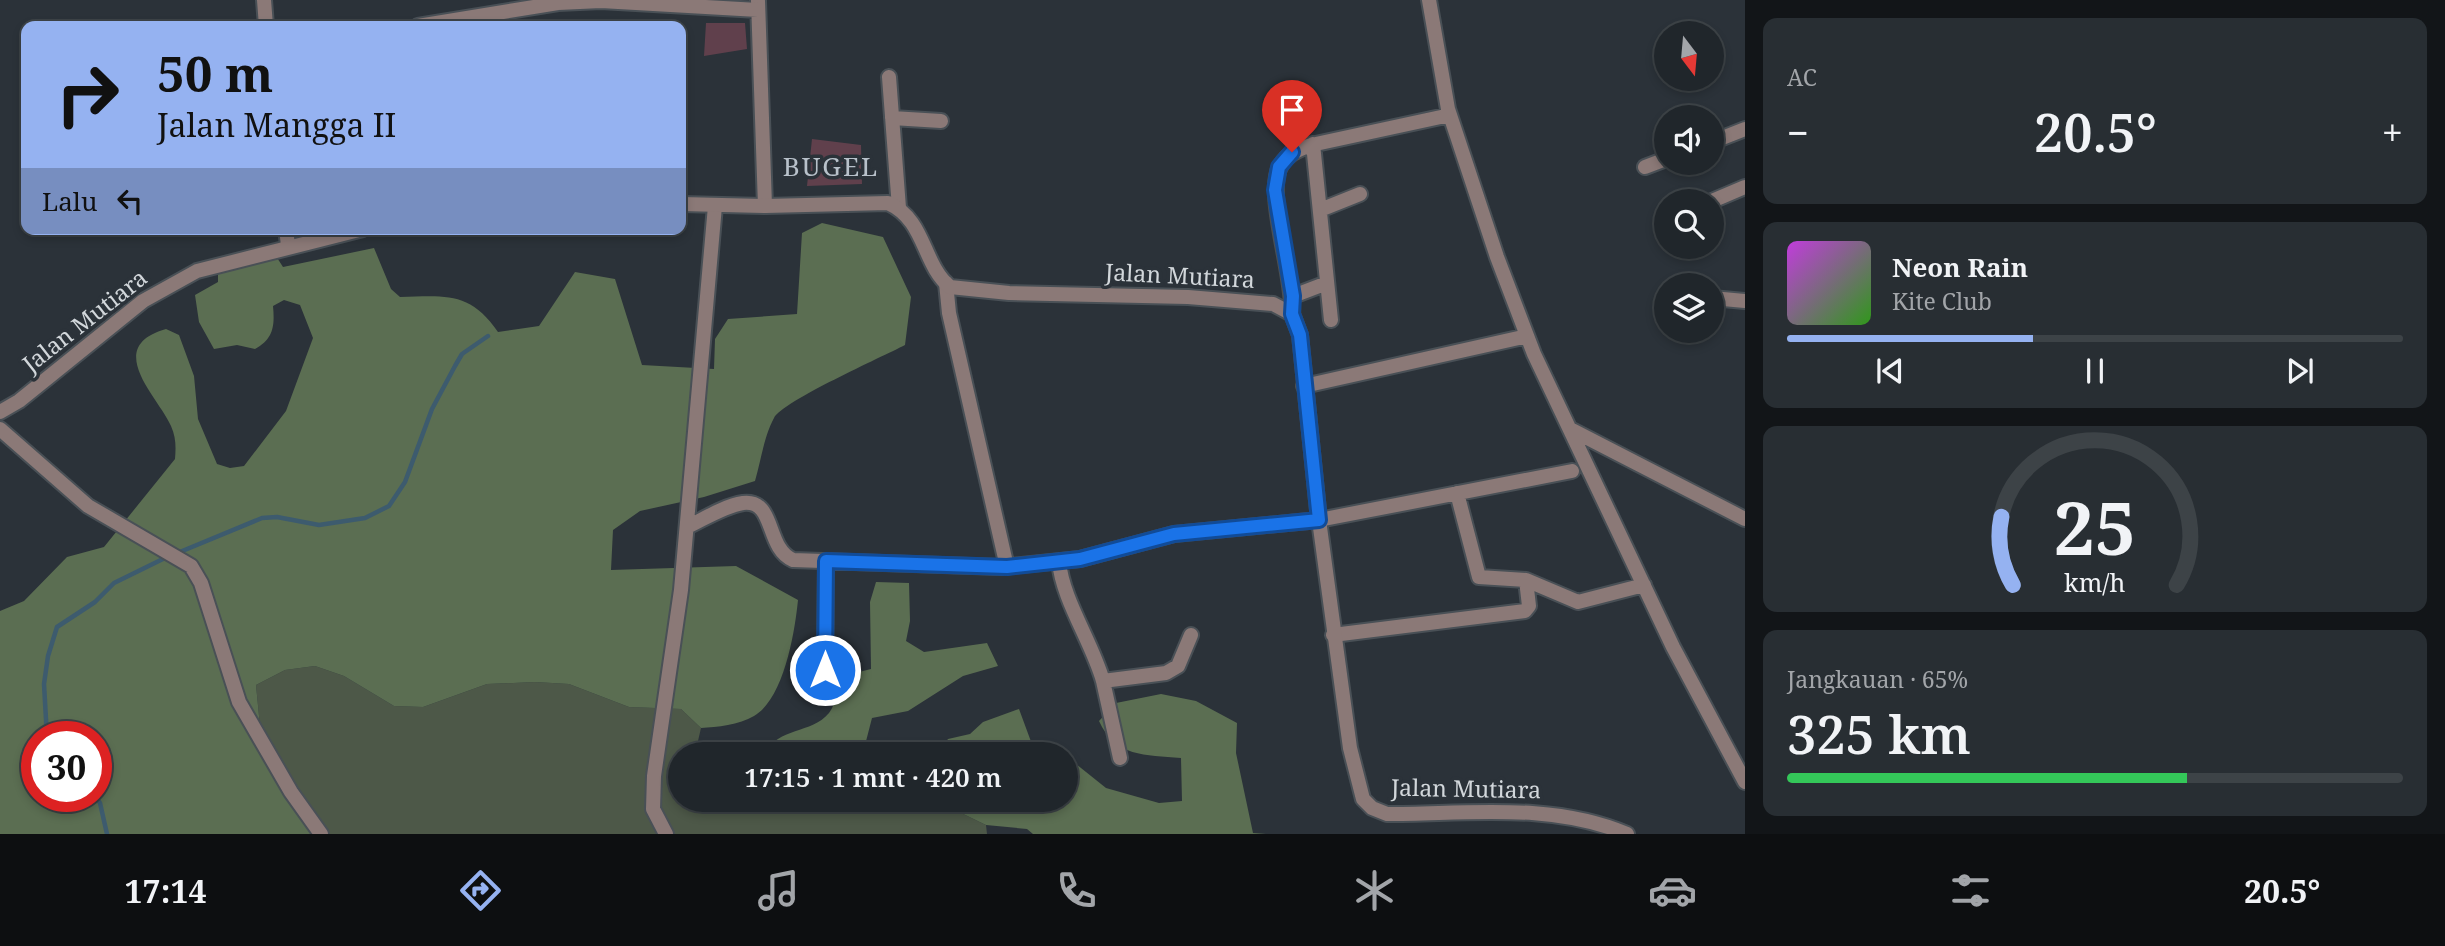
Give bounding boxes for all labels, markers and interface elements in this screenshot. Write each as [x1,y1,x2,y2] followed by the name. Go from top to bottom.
[1654,21,1724,91] north arrow
[1654,21,1724,343] map controls
[157,40,273,106] text: 50 m
[42,49,133,140] icon: right
[1787,61,1817,93] text: AC
[1262,80,1322,152] pin
[1273,91,1311,129] icon: arrive
[2034,96,2157,167] text: 20.5°
[157,103,396,146] text: Jalan Mangga II
[1654,105,1724,175] button: sound
[1787,106,1809,158] text: −
[2382,106,2403,158] text: +
[783,148,879,184] district label: BUGEL
[111,182,149,220] icon: left
[42,183,97,219] text: Lalu
[1654,189,1724,259] button: search
[1892,249,2028,285] text: Neon Rain
[1103,255,1256,295] street label: Jalan Mutiara
[15,261,153,380] street label: Jalan Mutiara
[1654,273,1724,343] button: layers
[1892,285,1992,317] text: Kite Club
[1871,352,1909,390] icon: previous
[2076,352,2114,390] icon: pause
[2281,352,2319,390] icon: next
[2054,477,2136,576] text: 25
[2064,565,2126,599] text: km/h
[788,633,862,707] position arrow
[1787,663,1968,695] text: Jangkauan · 65%
[1787,698,1971,769] text: 325 km
[21,721,112,812] speed limit sign: 30
[744,759,1002,795] text: 17:15 · 1 mnt · 420 m
[1390,771,1541,805] street label: Jalan Mutiara
[456,866,505,915] icon: directions
[754,866,803,915] icon: music
[1052,866,1101,915] icon: phone
[1350,866,1399,915] icon: climate
[1648,866,1697,915] icon: car
[1946,866,1995,915] icon: filters
[125,869,207,912] text: 17:14
[2244,869,2320,912] text: 20.5°

